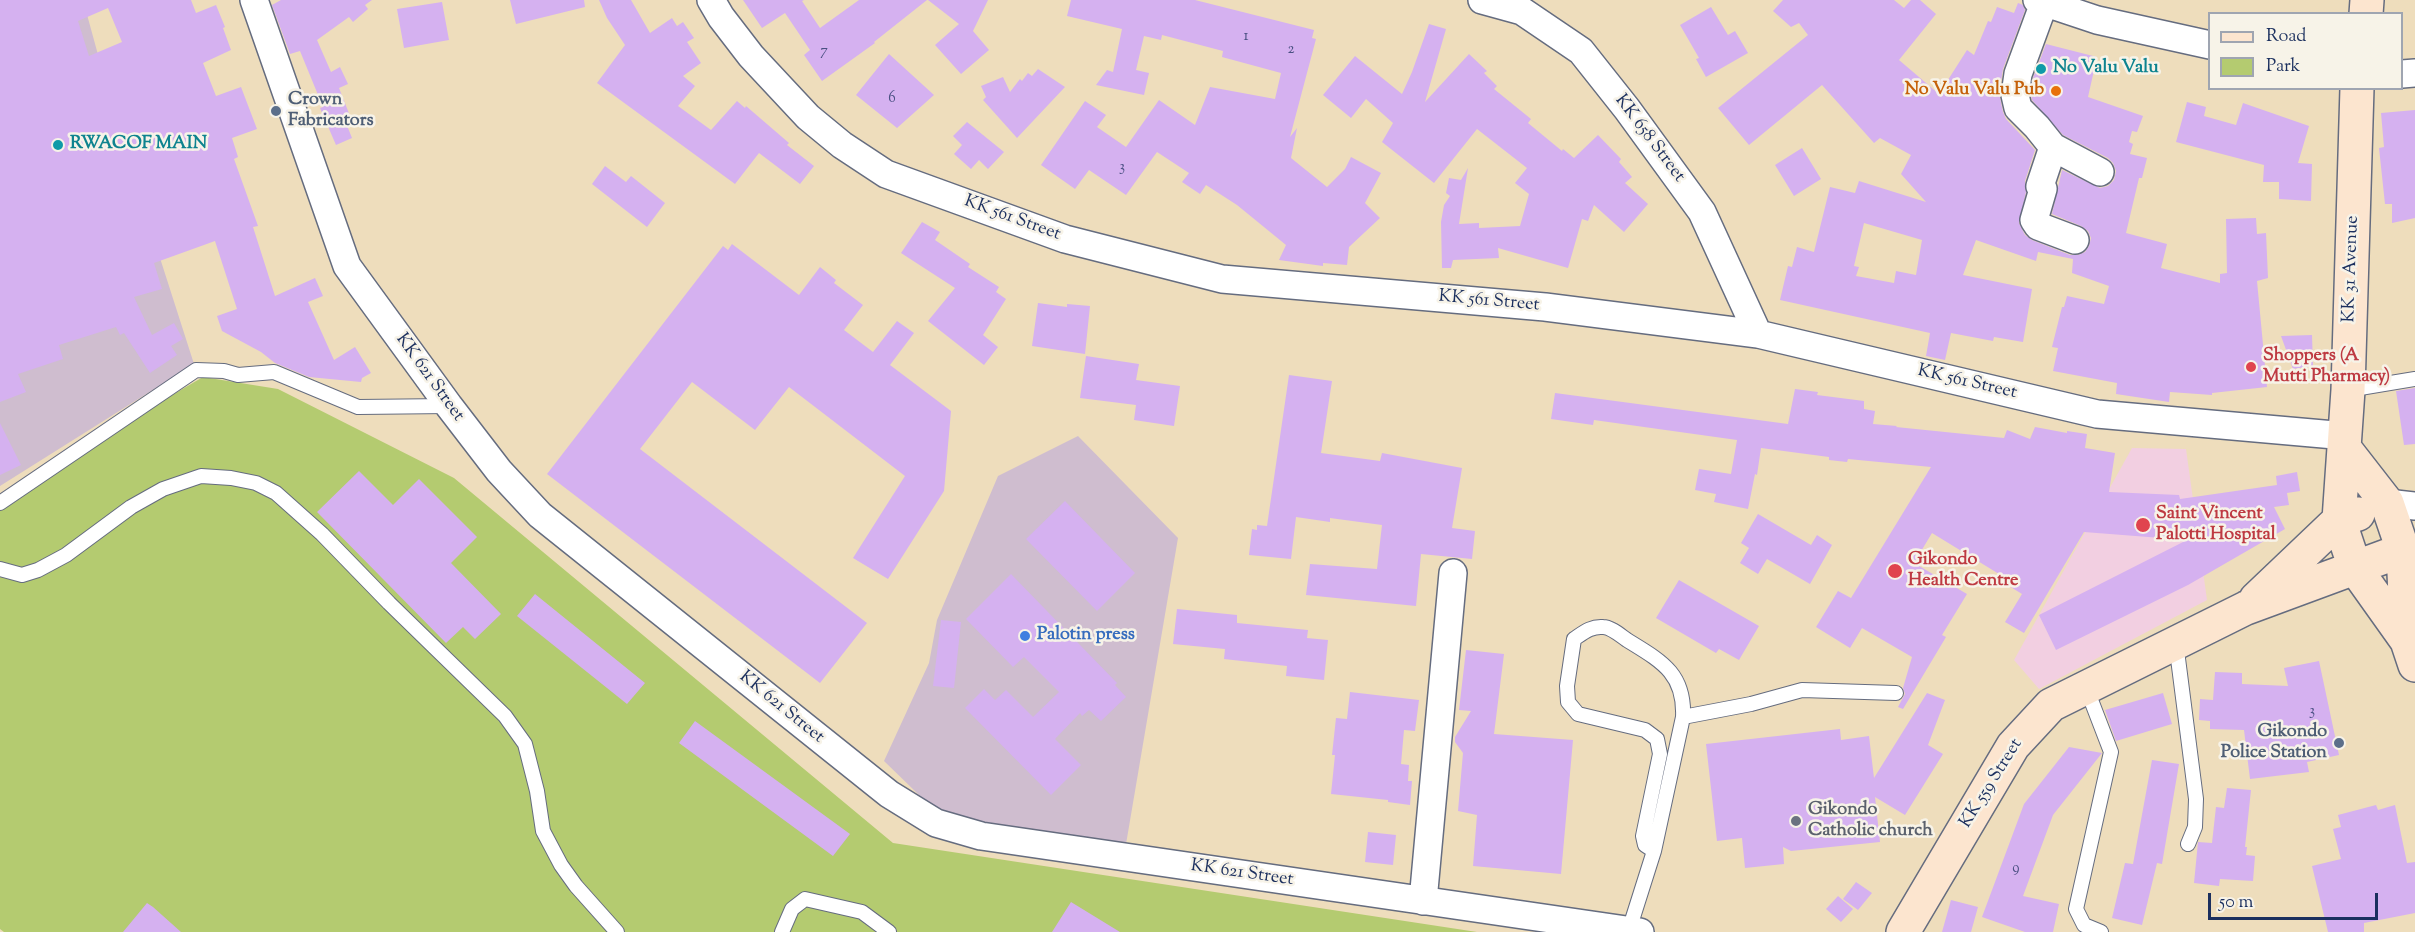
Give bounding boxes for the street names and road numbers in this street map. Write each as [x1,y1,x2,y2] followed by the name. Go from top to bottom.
[1609,91,1689,187] street label: KK 658 Street
[961,192,1063,246] street label: KK 561 Street
[2339,215,2365,323] street label: KK 31 Avenue
[1438,287,1540,317] street label: KK 561 Street
[390,330,468,426] street label: KK 621 Street
[1915,361,2019,405] street label: KK 561 Street
[734,667,828,749] street label: KK 621 Street
[1956,735,2028,833] street label: KK 559 Street
[1189,856,1295,892] street label: KK 621 Street

